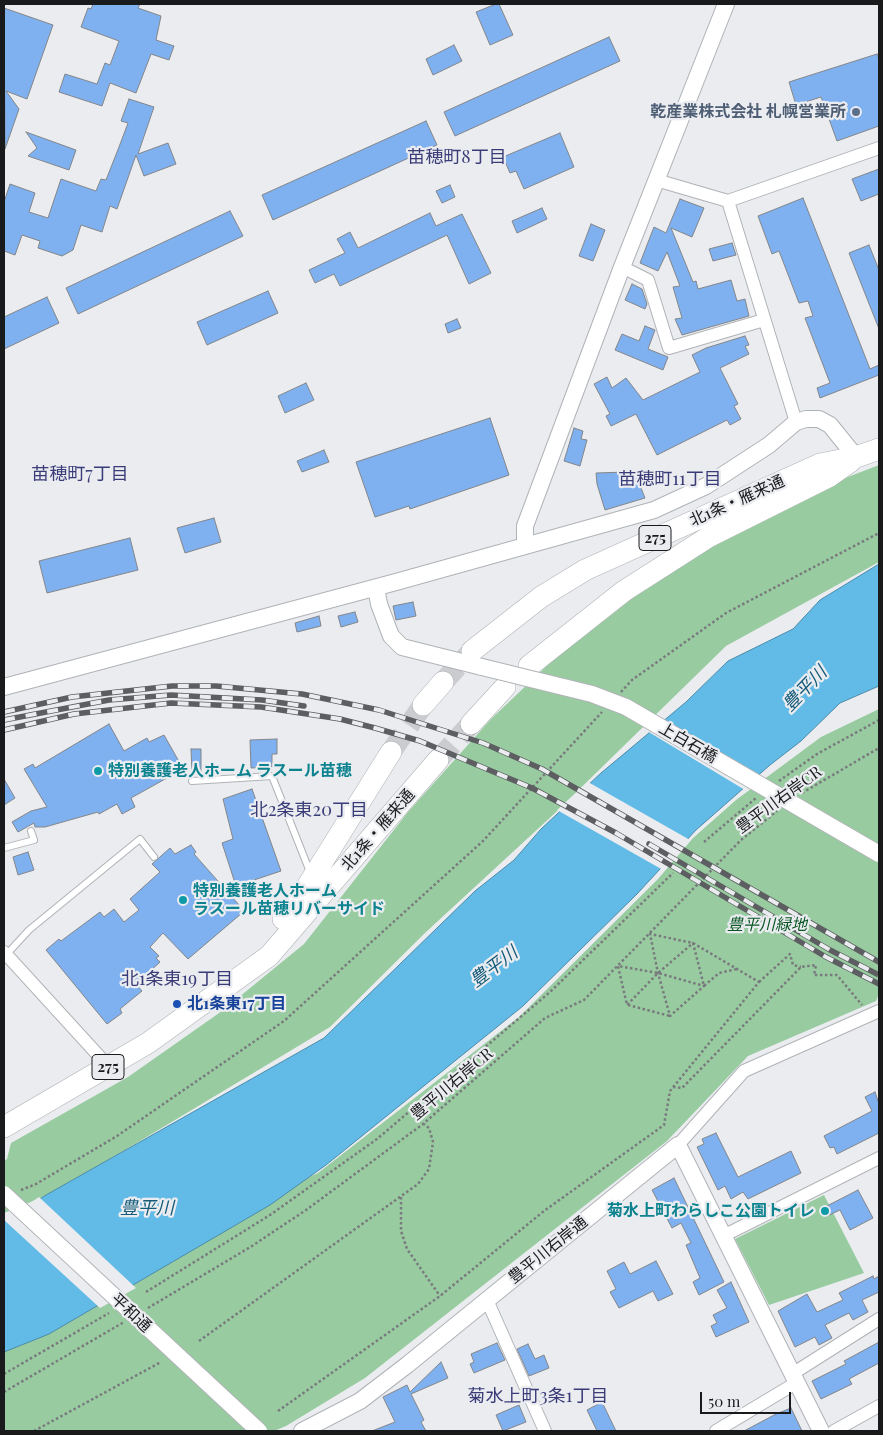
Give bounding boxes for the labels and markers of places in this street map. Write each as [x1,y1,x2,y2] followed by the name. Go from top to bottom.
[650,102,846,122] place label: 乾産業株式会社 札幌営業所
[850,106,862,118] marker: 乾産業株式会社 札幌営業所
[108,761,352,781] place label: 特別養護老人ホーム ラスール苗穂
[92,765,104,777] marker: 特別養護老人ホーム ラスール苗穂
[193,881,385,919] place label: 特別養護老人ホーム ラスール苗穂リバーサイド
[177,894,189,906] marker: 特別養護老人ホーム ラスール苗穂リバーサイド
[187,994,287,1014] place label: 北1条東17丁目
[171,998,183,1010] marker: 北1条東17丁目
[607,1201,815,1221] place label: 菊水上町わらしこ公園トイレ
[819,1205,831,1217] marker: 菊水上町わらしこ公園トイレ

